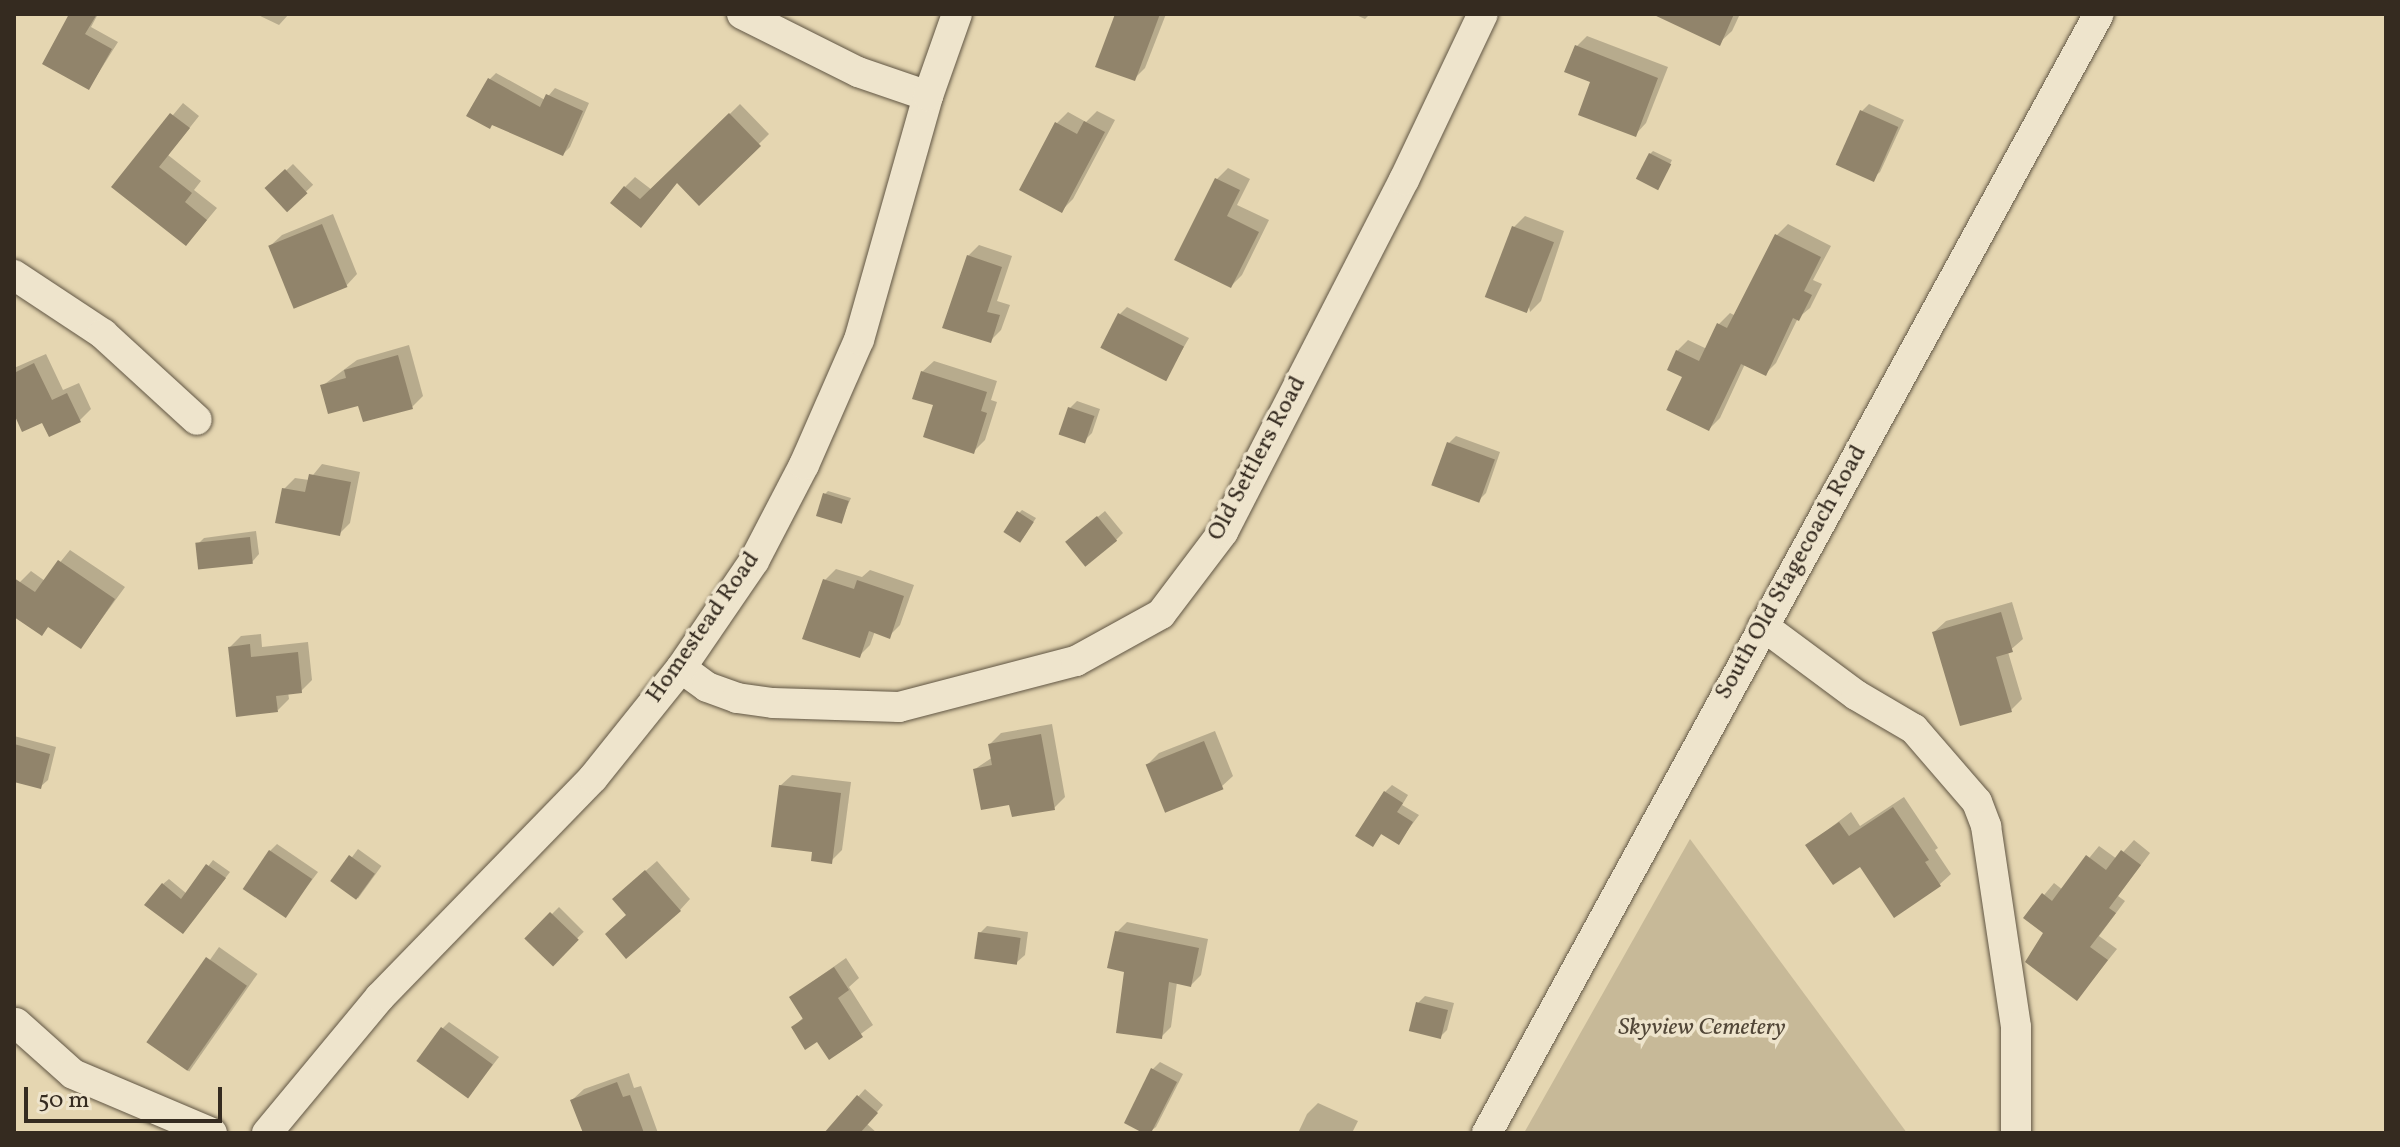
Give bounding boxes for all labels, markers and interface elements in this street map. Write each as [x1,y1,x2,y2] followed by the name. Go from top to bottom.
[1203,372,1313,546] street label: Old Settlers Road
[1710,441,1874,705] street label: South Old Stagecoach Road
[641,547,767,709] street label: Homestead Road
[1618,1015,1786,1043] park label: Skyview Cemetery
[28,1071,226,1121] scale bar
[38,1084,90,1118] text: 50 m

